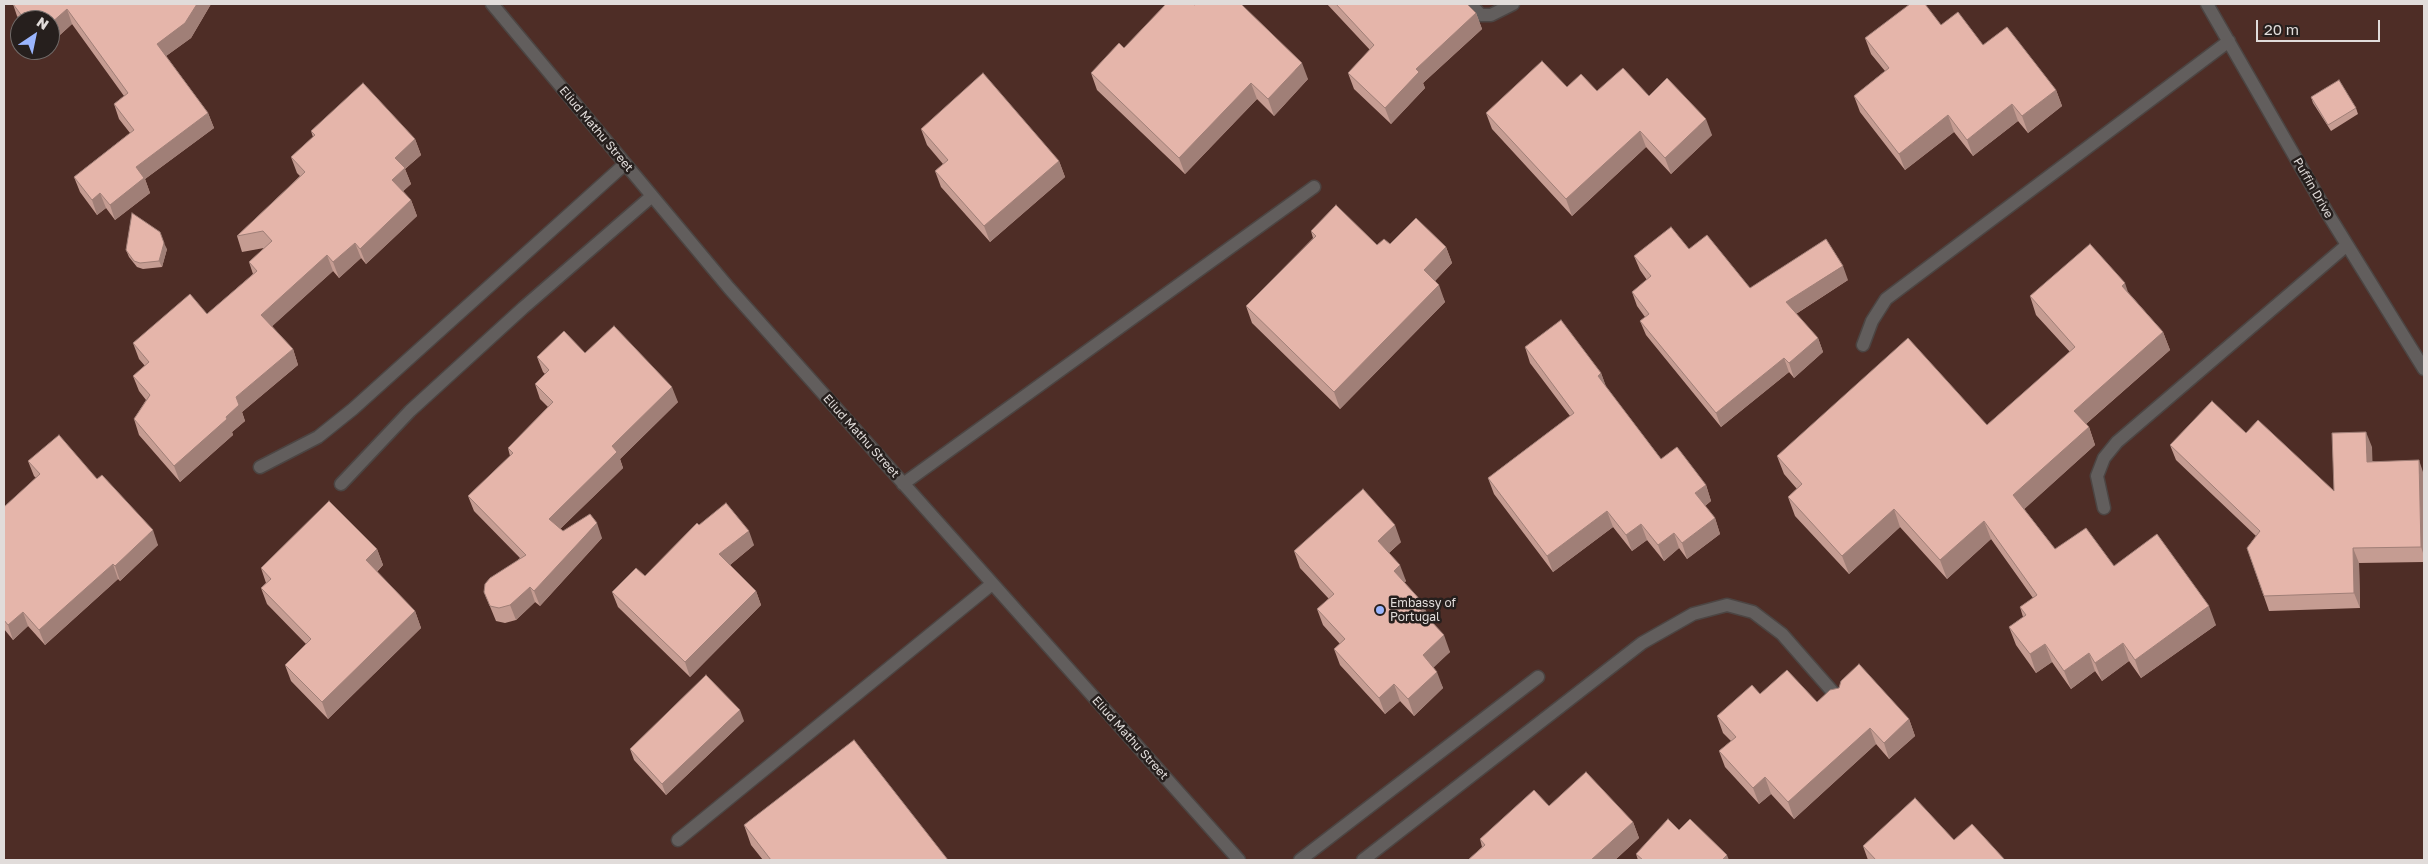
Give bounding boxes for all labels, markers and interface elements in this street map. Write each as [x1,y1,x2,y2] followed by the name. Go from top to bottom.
[10,10,60,60] north arrow
[2258,10,2382,42] scale bar
[34,13,52,33] text: N
[2264,20,2299,38] text: 20 m
[556,83,636,175] street label: Eliud Mathu Street
[2290,155,2336,221] street label: Puffin Drive
[820,391,902,481] street label: Eliud Mathu Street
[1390,596,1456,624] place label: Embassy of Portugal
[1374,604,1386,616] marker: Embassy of Portugal
[1089,693,1171,783] street label: Eliud Mathu Street

